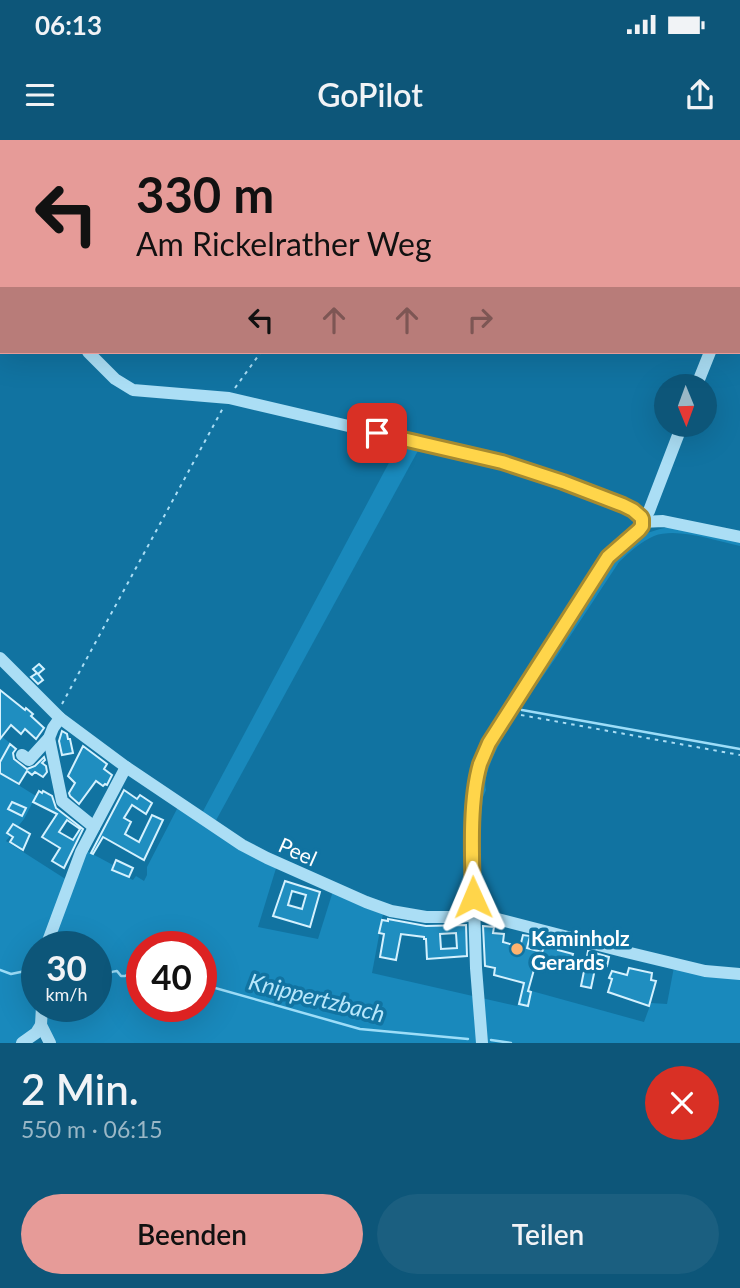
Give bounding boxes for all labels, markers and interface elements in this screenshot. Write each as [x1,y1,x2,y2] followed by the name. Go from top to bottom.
[35,9,102,41] text: 06:13
[317,75,423,114] text: GoPilot
[21,76,59,114] icon: menu
[681,76,719,114] icon: share
[136,165,274,223] text: 330 m
[21,168,112,259] icon: left
[136,224,432,263] text: Am Rickelrather Weg
[242,301,280,339] icon: left
[315,301,353,339] icon: ahead
[388,301,426,339] icon: ahead
[461,301,499,339] icon: right
[654,374,718,438] north arrow
[654,374,717,437] map controls
[347,403,407,463] pin
[358,414,396,452] icon: arrive
[275,832,321,870] street label: Peel
[436,860,510,934] position arrow
[531,925,630,974] place label: Kaminholz Gerards
[126,931,217,1022] speed limit sign: 40
[509,941,525,957] marker: Kaminholz Gerards
[46,946,87,988] text: 30
[246,967,388,1027] water label: Knippertzbach
[45,983,88,1005] text: km/h
[21,1064,139,1114] text: 2 Min.
[645,1066,719,1140] button: close
[21,1115,163,1143] text: 550 m · 06:15
[21,1194,363,1274] button: Beenden
[377,1194,719,1274] button: Teilen

